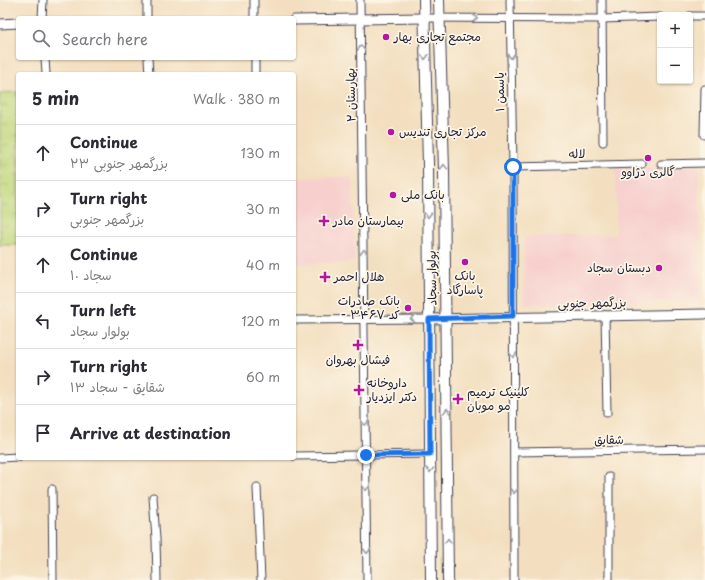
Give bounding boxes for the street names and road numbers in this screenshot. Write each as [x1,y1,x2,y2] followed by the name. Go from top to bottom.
[341,68,359,122] street label: بهارستان ۲
[490,72,508,112] street label: یاسمن ۱
[568,144,586,162] street label: لاله
[422,250,440,306] street label: بولوار سجاد
[558,292,626,312] street label: بزرگمهر جنوبی
[594,430,624,448] street label: شقایق

